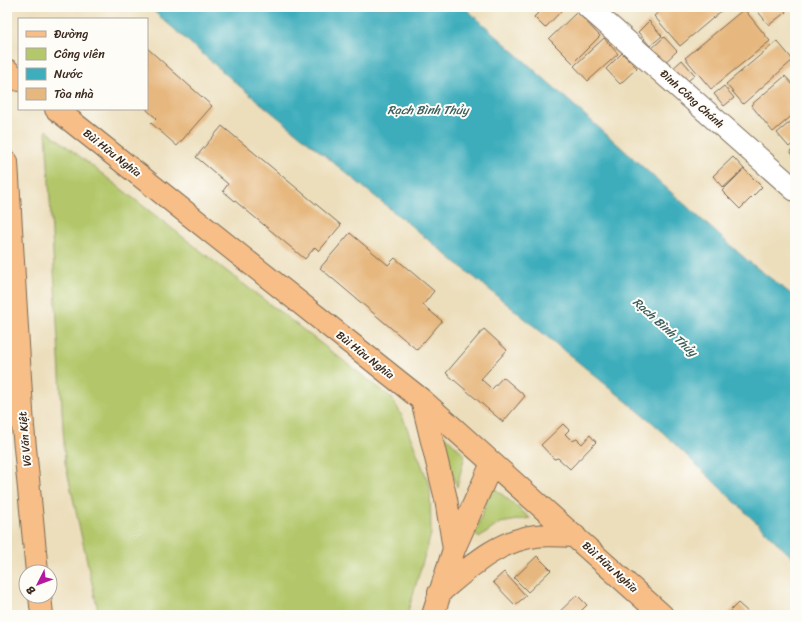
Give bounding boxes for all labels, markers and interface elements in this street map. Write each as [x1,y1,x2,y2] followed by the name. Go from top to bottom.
[18,18,148,110] legend
[54,23,88,45] text: Đường
[54,43,105,65] text: Công viên
[54,63,83,85] text: Nước
[656,65,729,133] street label: Đinh Công Chánh
[54,83,94,105] text: Tòa nhà
[388,99,470,121] water label: Rạch Bình Thủy
[79,124,146,182] street label: Bùi Hữu Nghĩa
[628,292,704,363] water label: Rạch Bình Thủy
[332,326,399,384] street label: Bùi Hữu Nghĩa
[13,411,37,467] street label: Võ Văn Kiệt
[578,537,643,598] street label: Bùi Hữu Nghĩa
[18,564,58,604] north arrow
[22,581,40,599] text: B

